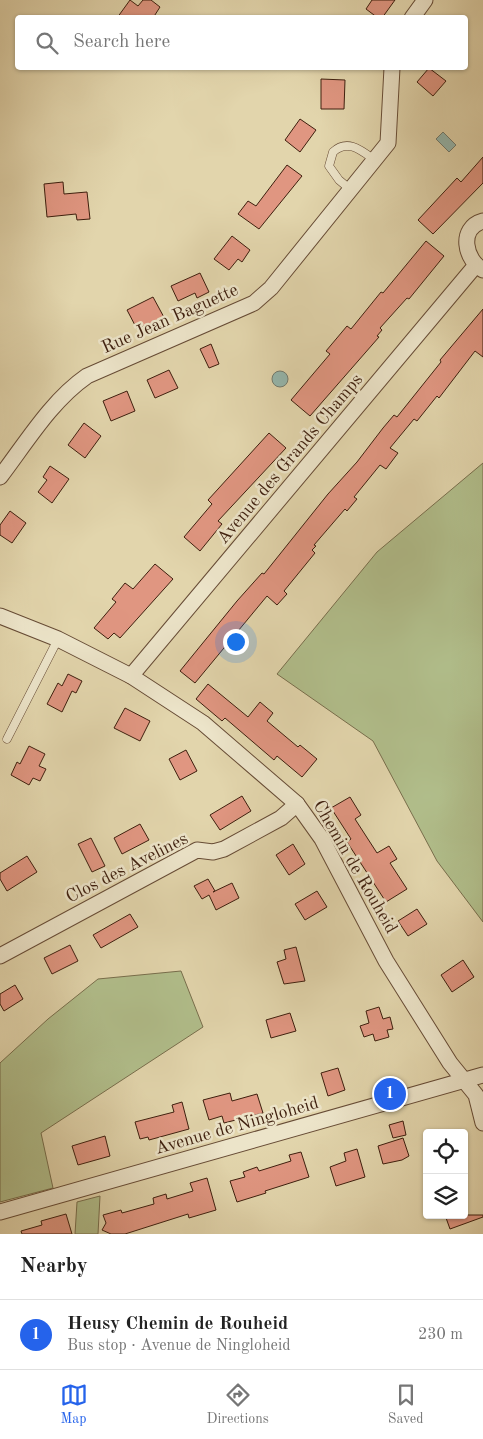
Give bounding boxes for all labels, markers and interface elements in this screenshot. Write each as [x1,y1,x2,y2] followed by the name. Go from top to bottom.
[15,15,468,70] search box
[33,29,61,57] icon: search
[73,33,170,52] text: Search here
[99,281,241,357] street label: Rue Jean Baguette
[214,370,366,548] street label: Avenue des Grands Champs
[223,629,249,655] your location
[310,797,400,937] street label: Chemin de Rouheid
[63,829,191,907] street label: Clos des Avelines
[374,1075,406,1113] pin: 1
[153,1094,321,1158] street label: Avenue de Ningloheid
[423,1129,468,1219] map controls
[423,1129,468,1174] button: locate
[423,1174,468,1219] button: layers
[20,1256,88,1277] text: Nearby
[67,1315,288,1334] text: Heusy Chemin de Rouheid
[31,1327,41,1343] text: 1
[418,1327,463,1343] text: 230 m
[67,1338,291,1354] text: Bus stop · Avenue de Ningloheid
[60,1381,88,1428] tab: Map
[207,1381,269,1428] tab: Directions
[388,1381,423,1428] tab: Saved

